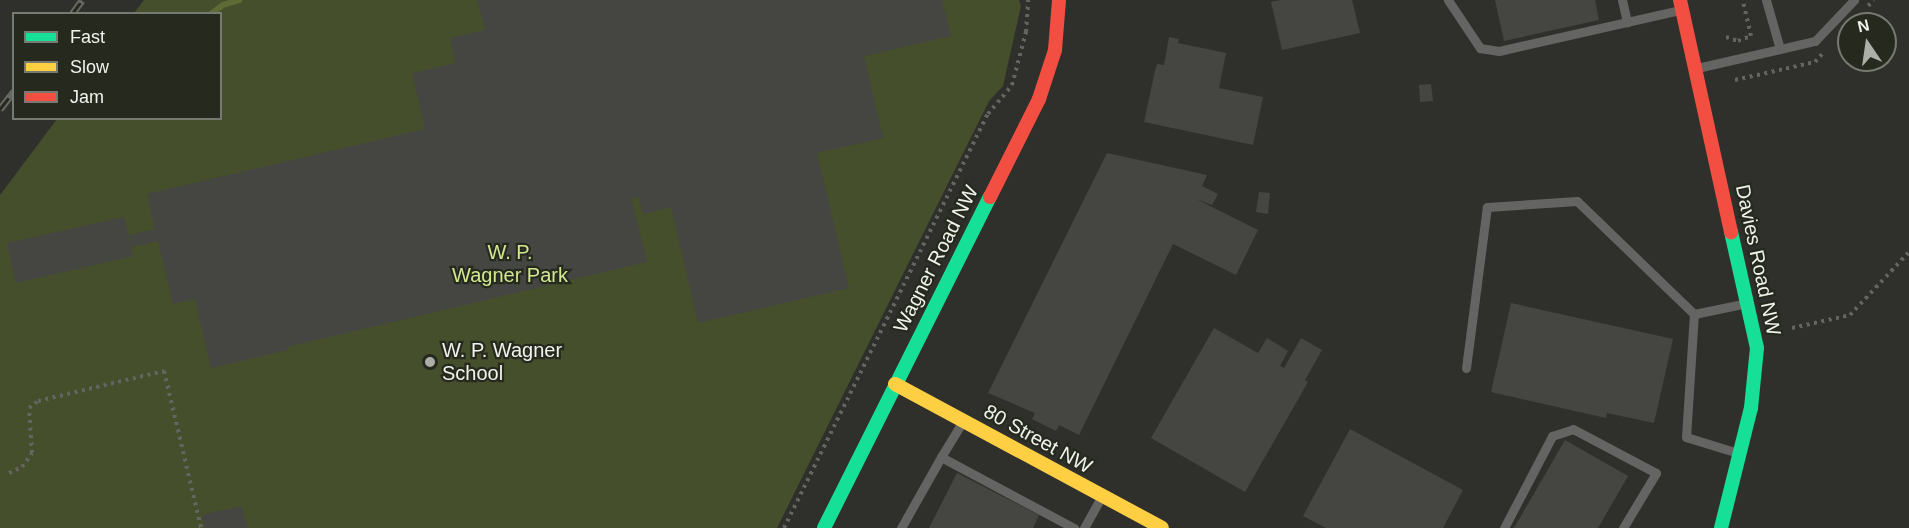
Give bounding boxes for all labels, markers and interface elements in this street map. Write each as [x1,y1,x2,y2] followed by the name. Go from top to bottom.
[12,12,222,120] legend
[1837,12,1897,72] north arrow
[1856,16,1871,36] text: N
[70,27,105,47] text: Fast
[70,57,109,77] text: Slow
[70,87,104,107] text: Jam
[889,182,983,336] street label: Wagner Road NW
[1730,182,1786,338] street label: Davies Road NW
[452,240,568,287] park label: W. P. Wagner Park
[442,338,562,385] place label: W. P. Wagner School
[423,355,437,369] marker: W. P. Wagner School
[980,399,1096,479] street label: 80 Street NW

